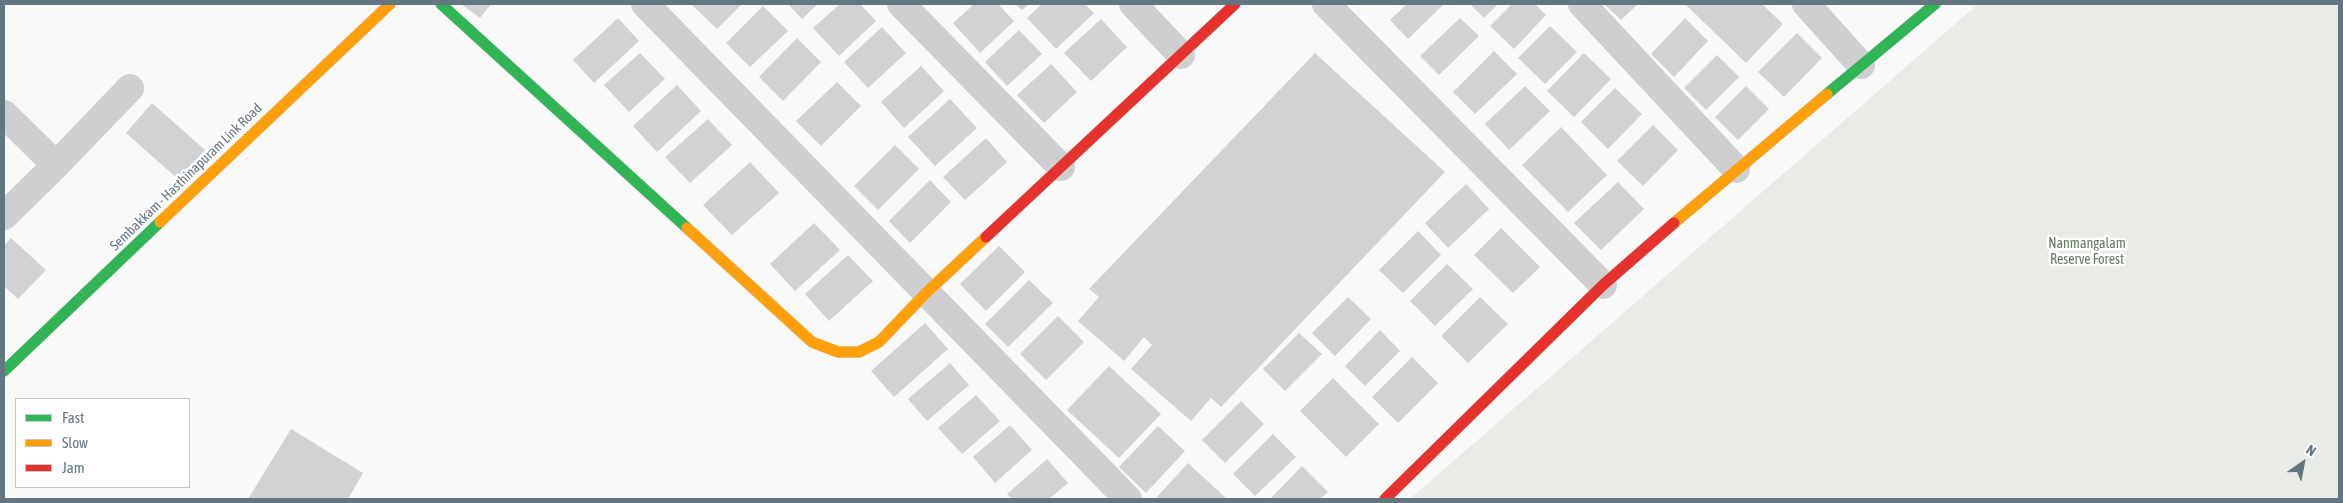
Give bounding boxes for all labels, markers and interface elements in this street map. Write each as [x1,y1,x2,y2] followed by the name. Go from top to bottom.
[107,100,265,254] street label: Sembakkam - Hasthinapuram Link Road
[2048,236,2126,268] park label: Nanmangalam Reserve Forest
[15,398,190,488] legend
[62,409,84,426] text: Fast
[62,434,88,451] text: Slow
[2278,438,2328,488] north arrow
[2303,441,2319,459] text: N
[62,459,85,476] text: Jam

